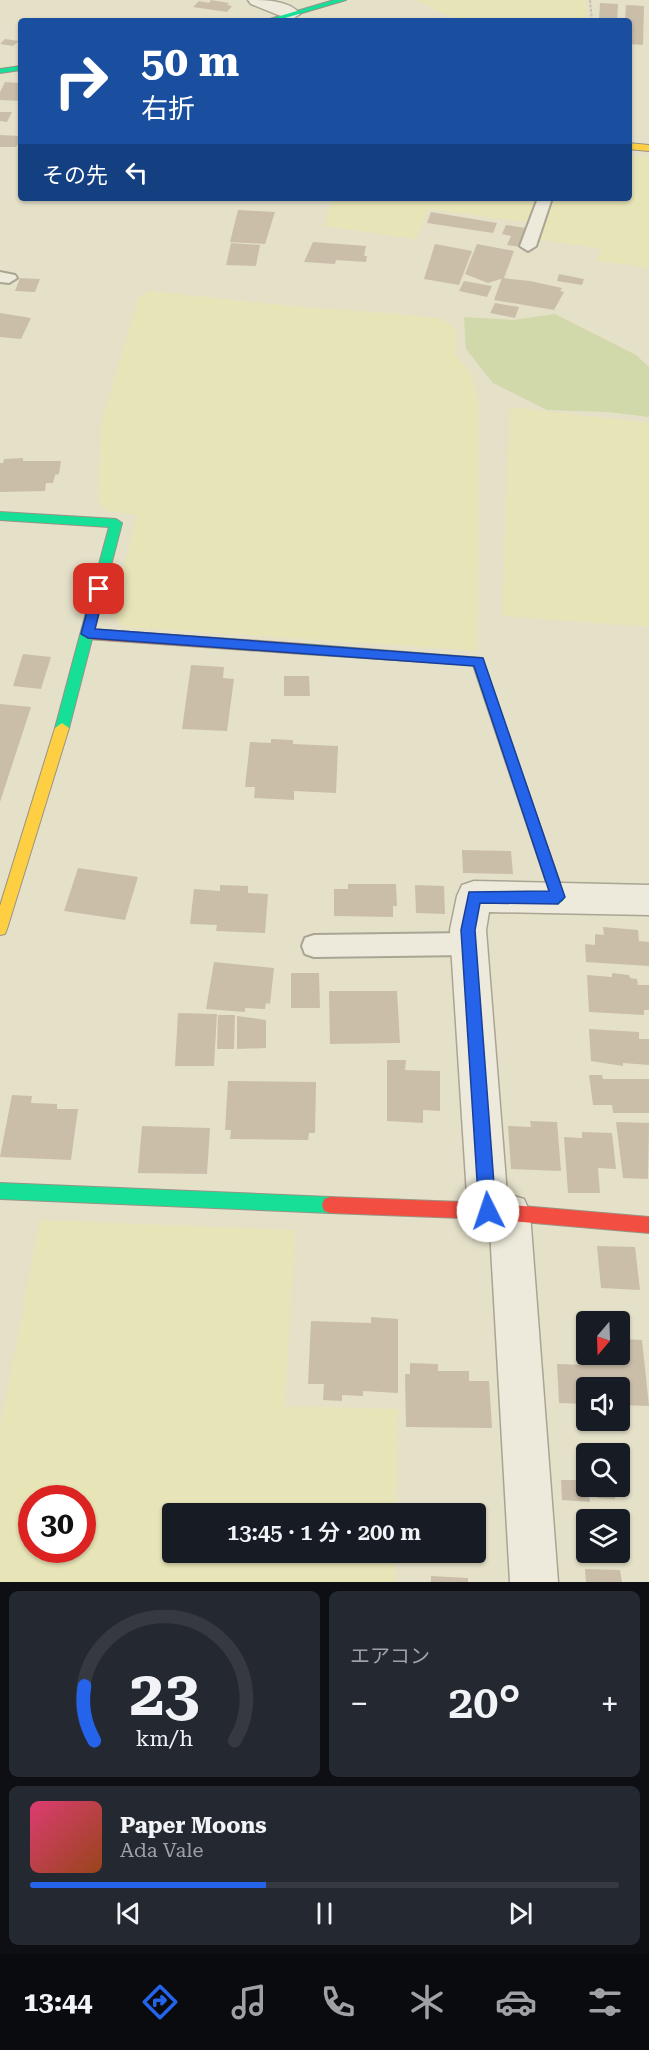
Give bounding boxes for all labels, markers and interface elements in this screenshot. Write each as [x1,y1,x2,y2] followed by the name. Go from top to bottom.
[141,37,239,86] text: 50 m
[42,42,120,120] icon: right
[141,93,195,125] text: 右折
[120,156,153,189] icon: left
[42,163,108,188] text: その先
[73,563,124,614] pin
[82,572,115,605] icon: arrive
[456,1179,520,1243] position arrow
[576,1311,630,1365] north arrow
[576,1311,630,1563] map controls
[576,1377,630,1431] button: sound
[576,1443,630,1497] button: search
[18,1485,96,1563] speed limit sign: 30
[576,1509,630,1563] button: layers
[227,1520,421,1545] text: 13:45 · 1 分 · 200 m
[350,1644,430,1668] text: エアコン
[130,1657,199,1730] text: 23
[448,1676,521,1729] text: 20°
[350,1684,368,1723] text: −
[601,1684,619,1723] text: +
[136,1726,193,1751] text: km/h
[120,1813,267,1838] text: Paper Moons
[120,1838,203,1862] text: Ada Vale
[112,1897,145,1930] icon: previous
[308,1897,341,1930] icon: pause
[504,1897,537,1930] icon: next
[139,1981,181,2023] icon: directions
[228,1981,270,2023] icon: music
[317,1981,359,2023] icon: phone
[406,1981,448,2023] icon: climate
[495,1981,537,2023] icon: car
[584,1981,626,2023] icon: filters
[23,1986,92,2018] text: 13:44

